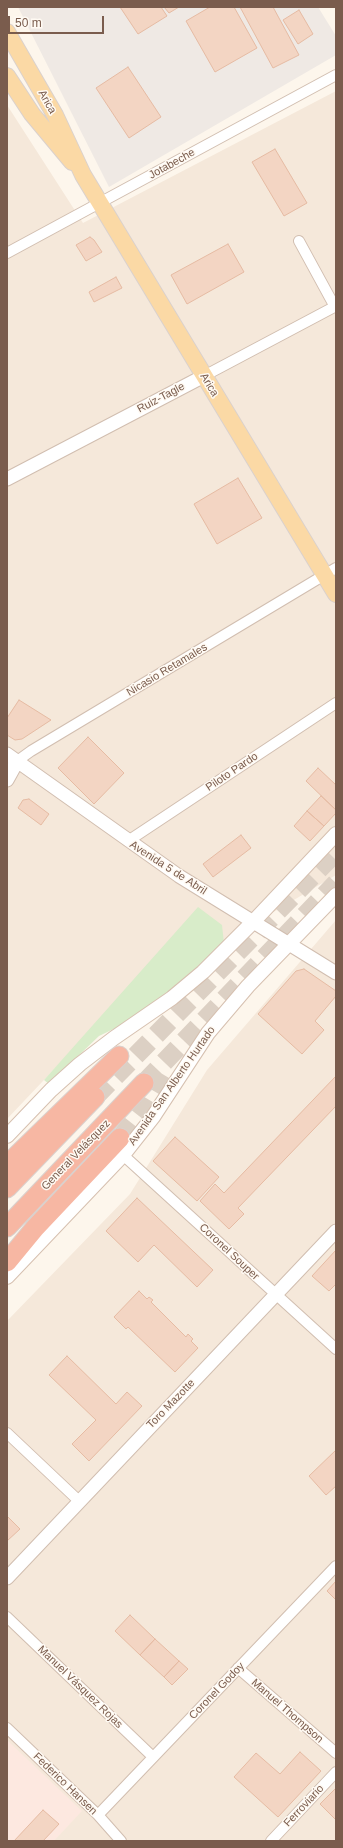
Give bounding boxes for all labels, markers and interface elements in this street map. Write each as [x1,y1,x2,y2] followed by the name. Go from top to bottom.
[10,8,106,34] scale bar
[15,16,42,30] text: 50 m
[35,88,59,116] street label: Arica
[147,146,197,182] street label: Jotabeche
[197,371,221,399] street label: Arica
[135,380,187,416] street label: Ruiz-Tagle
[124,641,210,699] street label: Nicasio Retamales
[203,750,261,794] street label: Piloto Pardo
[127,838,209,898] street label: Avenida 5 de Abril
[126,1024,218,1148] street label: Avenida San Alberto Hurtado
[39,1117,113,1193] street label: General Velásquez
[196,1221,262,1283] street label: Coronel Souper
[144,1377,198,1431] street label: Toro Mazotte
[35,1643,125,1731] street label: Manuel Vásquez Rojas
[187,1660,247,1722] street label: Coronel Godoy
[248,1676,326,1746] street label: Manuel Thompson
[30,1750,100,1818] street label: Federico Hansen
[281,1782,327,1830] street label: Ferroviario

